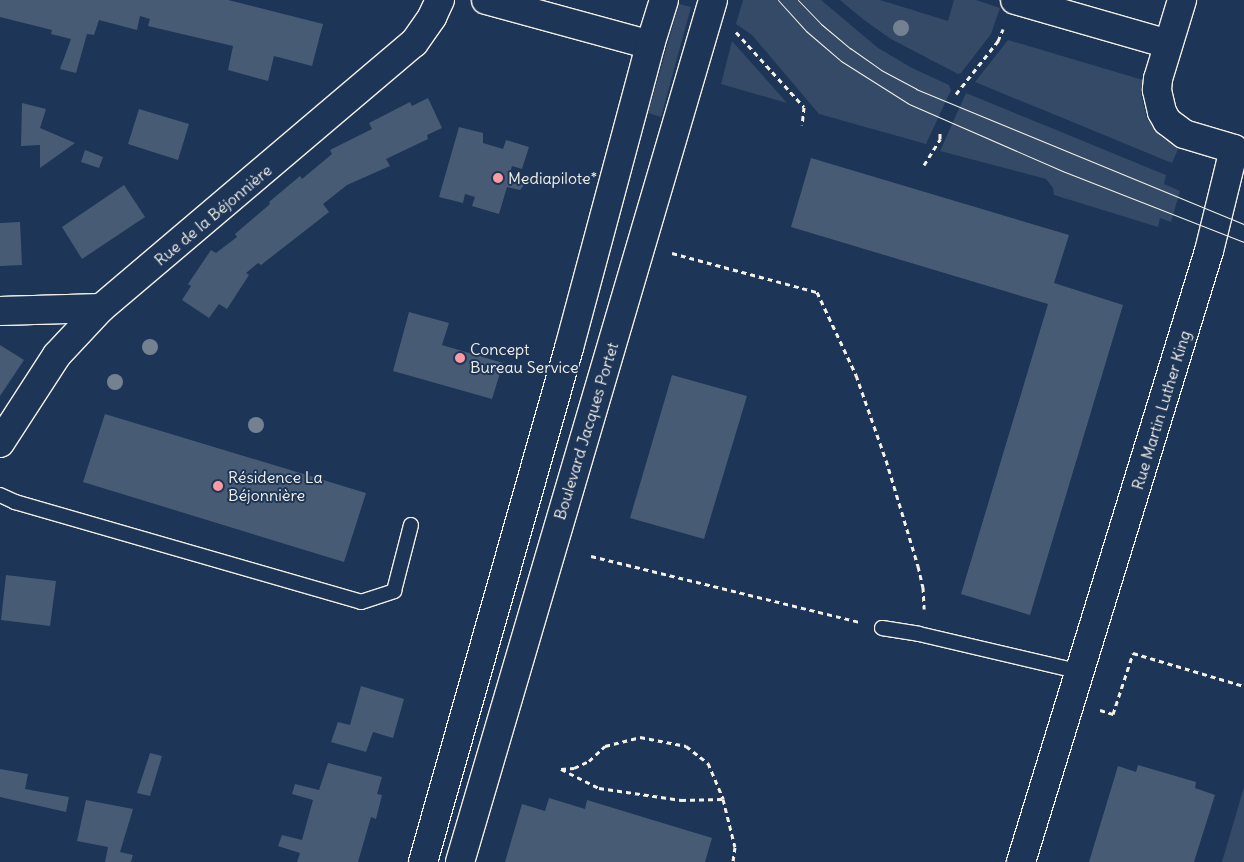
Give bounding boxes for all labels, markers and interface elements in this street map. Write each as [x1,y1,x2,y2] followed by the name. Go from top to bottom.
[150,160,276,270] street label: Rue de la Béjonnière
[508,168,597,188] place label: Mediapilote*
[492,172,504,184] marker: Mediapilote*
[1128,328,1194,492] street label: Rue Martin Luther King
[470,339,579,377] place label: Concept Bureau Service
[550,340,622,522] street label: Boulevard Jacques Portet
[454,352,466,364] marker: Concept Bureau Service
[228,467,323,505] place label: Résidence La Béjonnière
[212,480,224,492] marker: Résidence La Béjonnière

